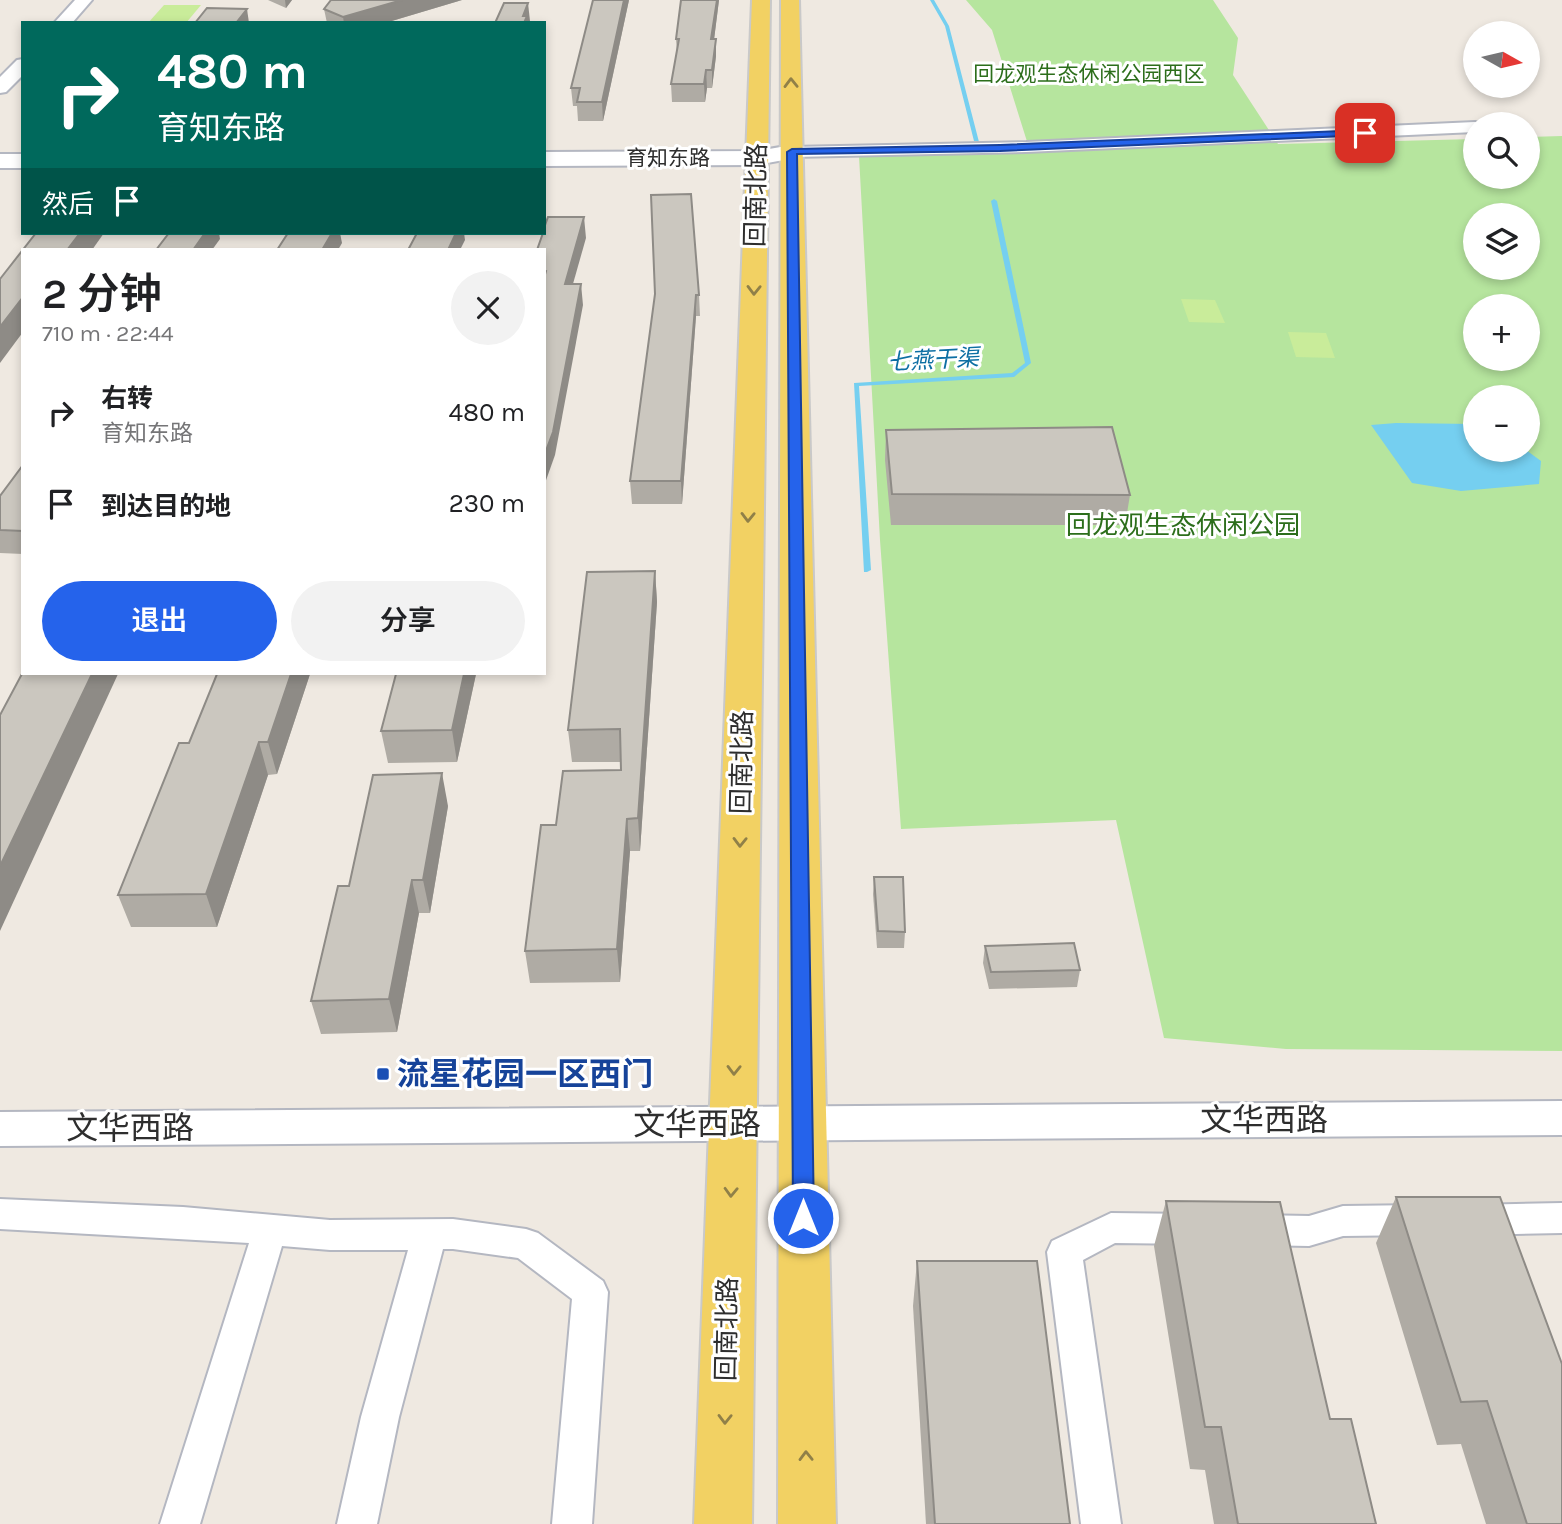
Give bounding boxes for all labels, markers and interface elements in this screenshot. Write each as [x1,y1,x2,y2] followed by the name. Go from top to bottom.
[1463,21,1540,98] north arrow
[1463,21,1540,462] map controls
[157,43,308,100] text: 480 m
[42,49,133,140] icon: right
[974,62,1205,86] park label: 回龙观生态休闲公园西区
[783,78,799,88] one-way arrow
[1335,103,1395,163] pin
[157,110,285,147] text: 育知东路
[1463,112,1540,189] button: search
[1346,114,1384,152] icon: arrive
[740,143,772,247] street label: 回南北路
[626,146,710,170] street label: 育知东路
[108,182,146,220] icon: arrive
[42,189,94,220] text: 然后
[1463,203,1540,280] button: layers
[42,269,162,319] text: 2 分钟
[451,271,525,345] button: close
[746,285,762,295] one-way arrow
[1463,294,1540,371] button: +
[42,320,174,347] text: 710 m · 22:44
[886,344,983,376] water label: 七燕干渠
[101,383,153,414] text: 右转
[1463,385,1540,462] button: −
[42,394,80,432] icon: right
[449,397,525,428] text: 480 m
[101,420,193,447] text: 育知东路
[42,485,80,523] icon: arrive
[449,488,525,519] text: 230 m
[101,491,231,522] text: 到达目的地
[1066,510,1300,541] park label: 回龙观生态休闲公园
[740,512,756,523] one-way arrow
[42,581,277,661] button: 退出
[291,581,525,661] button: 分享
[726,710,758,814] street label: 回南北路
[732,838,748,848] one-way arrow
[397,1056,653,1093] place label: 流星花园一区西门
[726,1065,742,1076] one-way arrow
[375,1066,391,1082] marker: 流星花园一区西门
[1200,1102,1328,1139] street label: 文华西路
[633,1106,761,1143] street label: 文华西路
[66,1110,194,1147] street label: 文华西路
[766,1181,840,1255] position arrow
[723,1187,739,1197] one-way arrow
[711,1277,743,1381] street label: 回南北路
[717,1414,733,1425] one-way arrow
[798,1450,814,1461] one-way arrow

